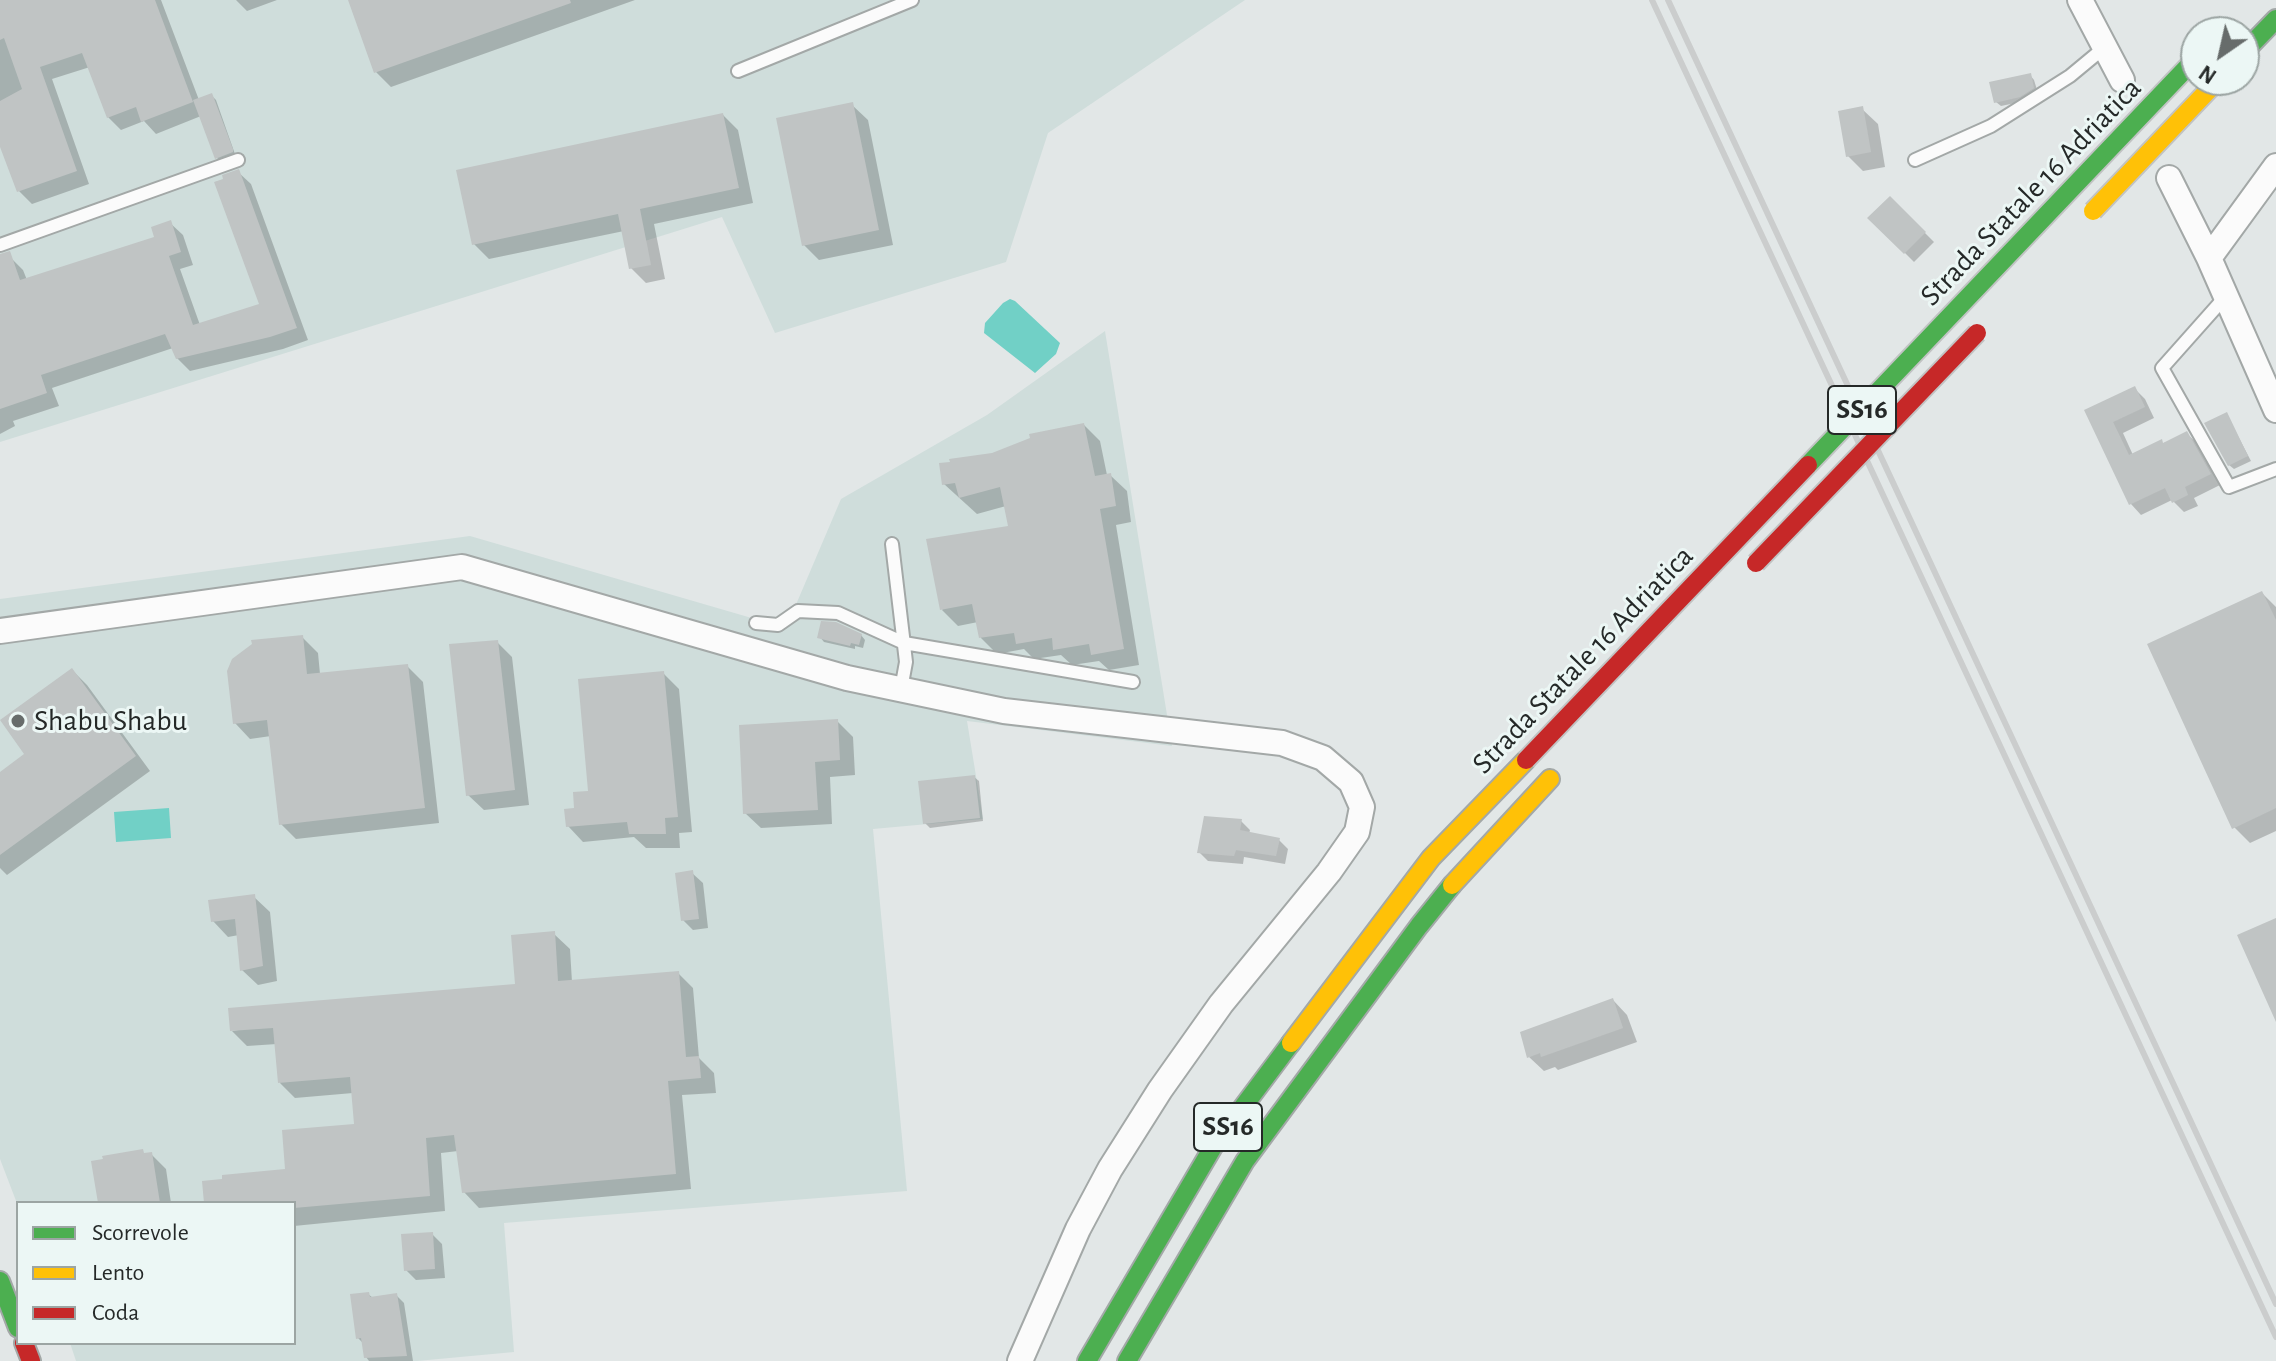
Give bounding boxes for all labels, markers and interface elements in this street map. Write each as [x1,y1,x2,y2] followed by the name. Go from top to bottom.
[2180,16,2260,96] north arrow
[2195,61,2220,88] text: N
[1913,71,2149,313] street label: Strada Statale 16 Adriatica
[1828,386,1896,434] road number: SS16
[1465,539,1701,781] street label: Strada Statale 16 Adriatica
[34,703,187,739] place label: Shabu Shabu
[9,712,27,730] marker: Shabu Shabu
[1194,1103,1262,1151] road number: SS16
[16,1201,296,1345] legend
[92,1221,189,1245] text: Scorrevole
[92,1261,144,1285] text: Lento
[92,1301,139,1325] text: Coda

